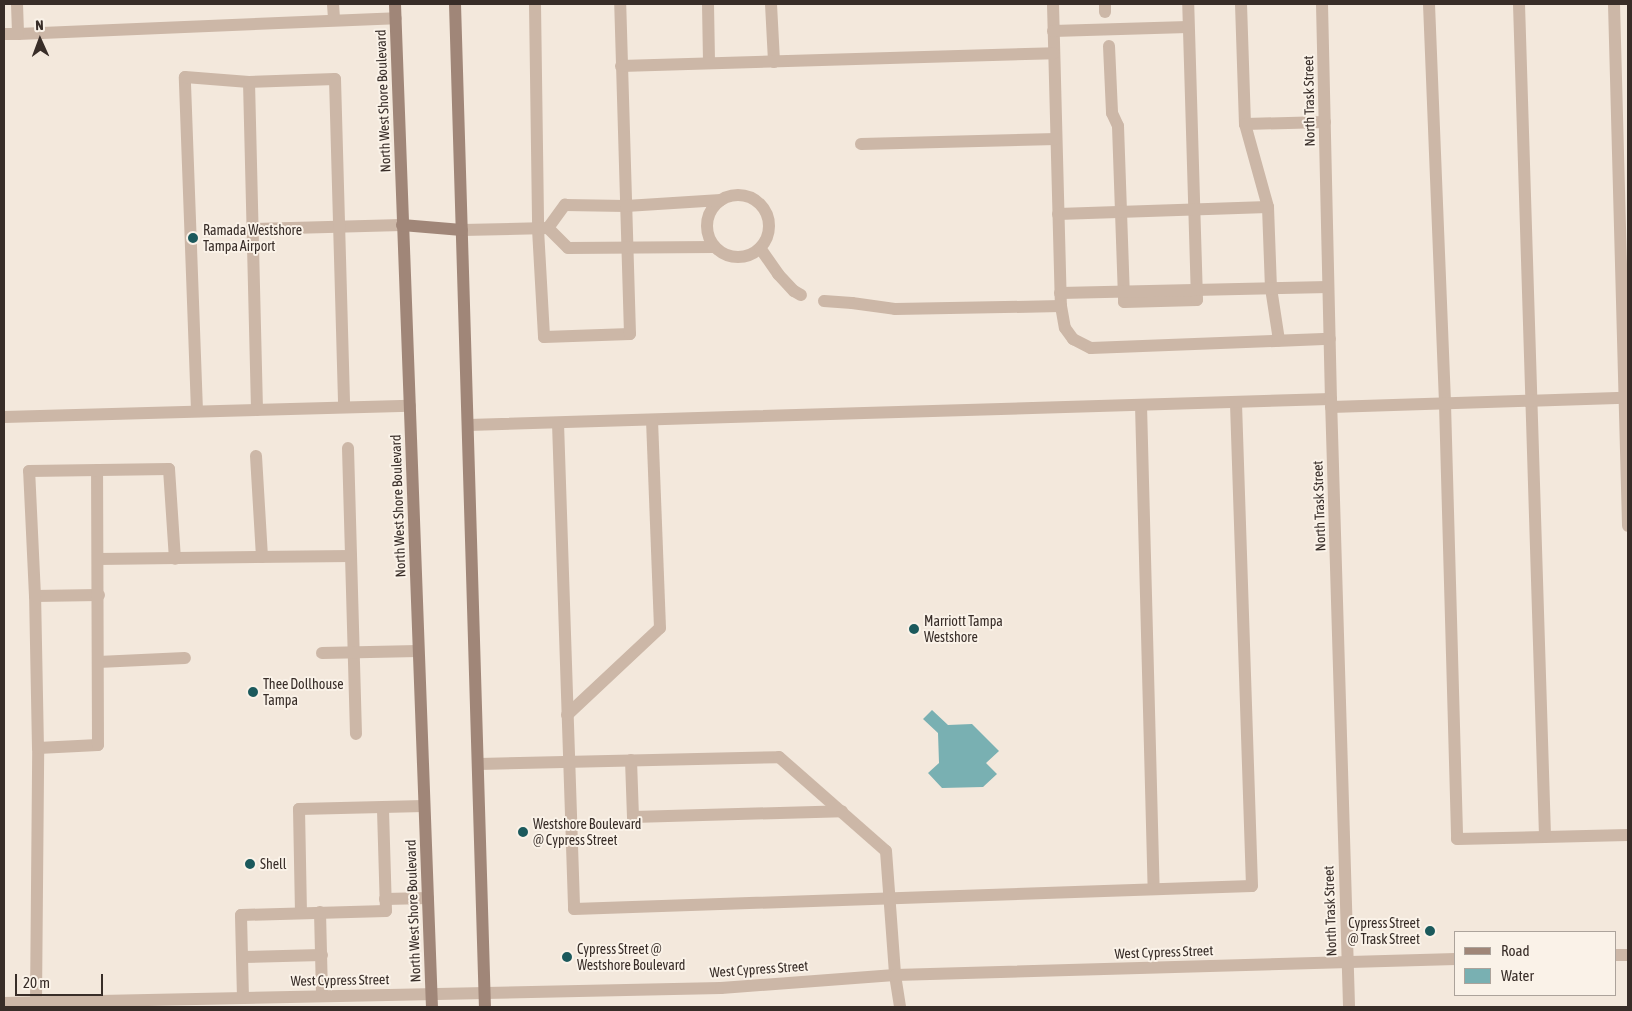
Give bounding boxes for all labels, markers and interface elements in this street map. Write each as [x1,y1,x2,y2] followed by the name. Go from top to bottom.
[15,15,65,65] north arrow
[35,17,44,33] text: N
[372,29,394,173] street label: North West Shore Boulevard
[1300,55,1318,147] street label: North Trask Street
[203,222,302,254] place label: Ramada Westshore Tampa Airport
[187,232,199,244] marker: Ramada Westshore Tampa Airport
[387,434,409,578] street label: North West Shore Boulevard
[1309,460,1329,552] street label: North Trask Street
[924,613,1003,646] place label: Marriott Tampa Westshore
[908,623,920,635] marker: Marriott Tampa Westshore
[263,676,343,709] place label: Thee Dollhouse Tampa
[247,686,259,698] marker: Thee Dollhouse Tampa
[533,816,641,849] place label: Westshore Boulevard @ Cypress Street
[517,826,529,838] marker: Westshore Boulevard @ Cypress Street
[402,839,424,983] street label: North West Shore Boulevard
[260,856,286,872] place label: Shell
[244,858,256,870] marker: Shell
[1320,865,1340,957] street label: North Trask Street
[1348,915,1420,948] place label: Cypress Street @ Trask Street
[1424,925,1436,937] marker: Cypress Street @ Trask Street
[1454,931,1617,996] legend
[577,941,685,974] place label: Cypress Street @ Westshore Boulevard
[1114,942,1214,962] street label: West Cypress Street
[1501,942,1530,959] text: Road
[561,951,573,963] marker: Cypress Street @ Westshore Boulevard
[709,957,809,981] street label: West Cypress Street
[18,964,105,996] scale bar
[1501,967,1534,984] text: Water
[291,971,389,989] street label: West Cypress Street
[23,974,50,991] text: 20 m

